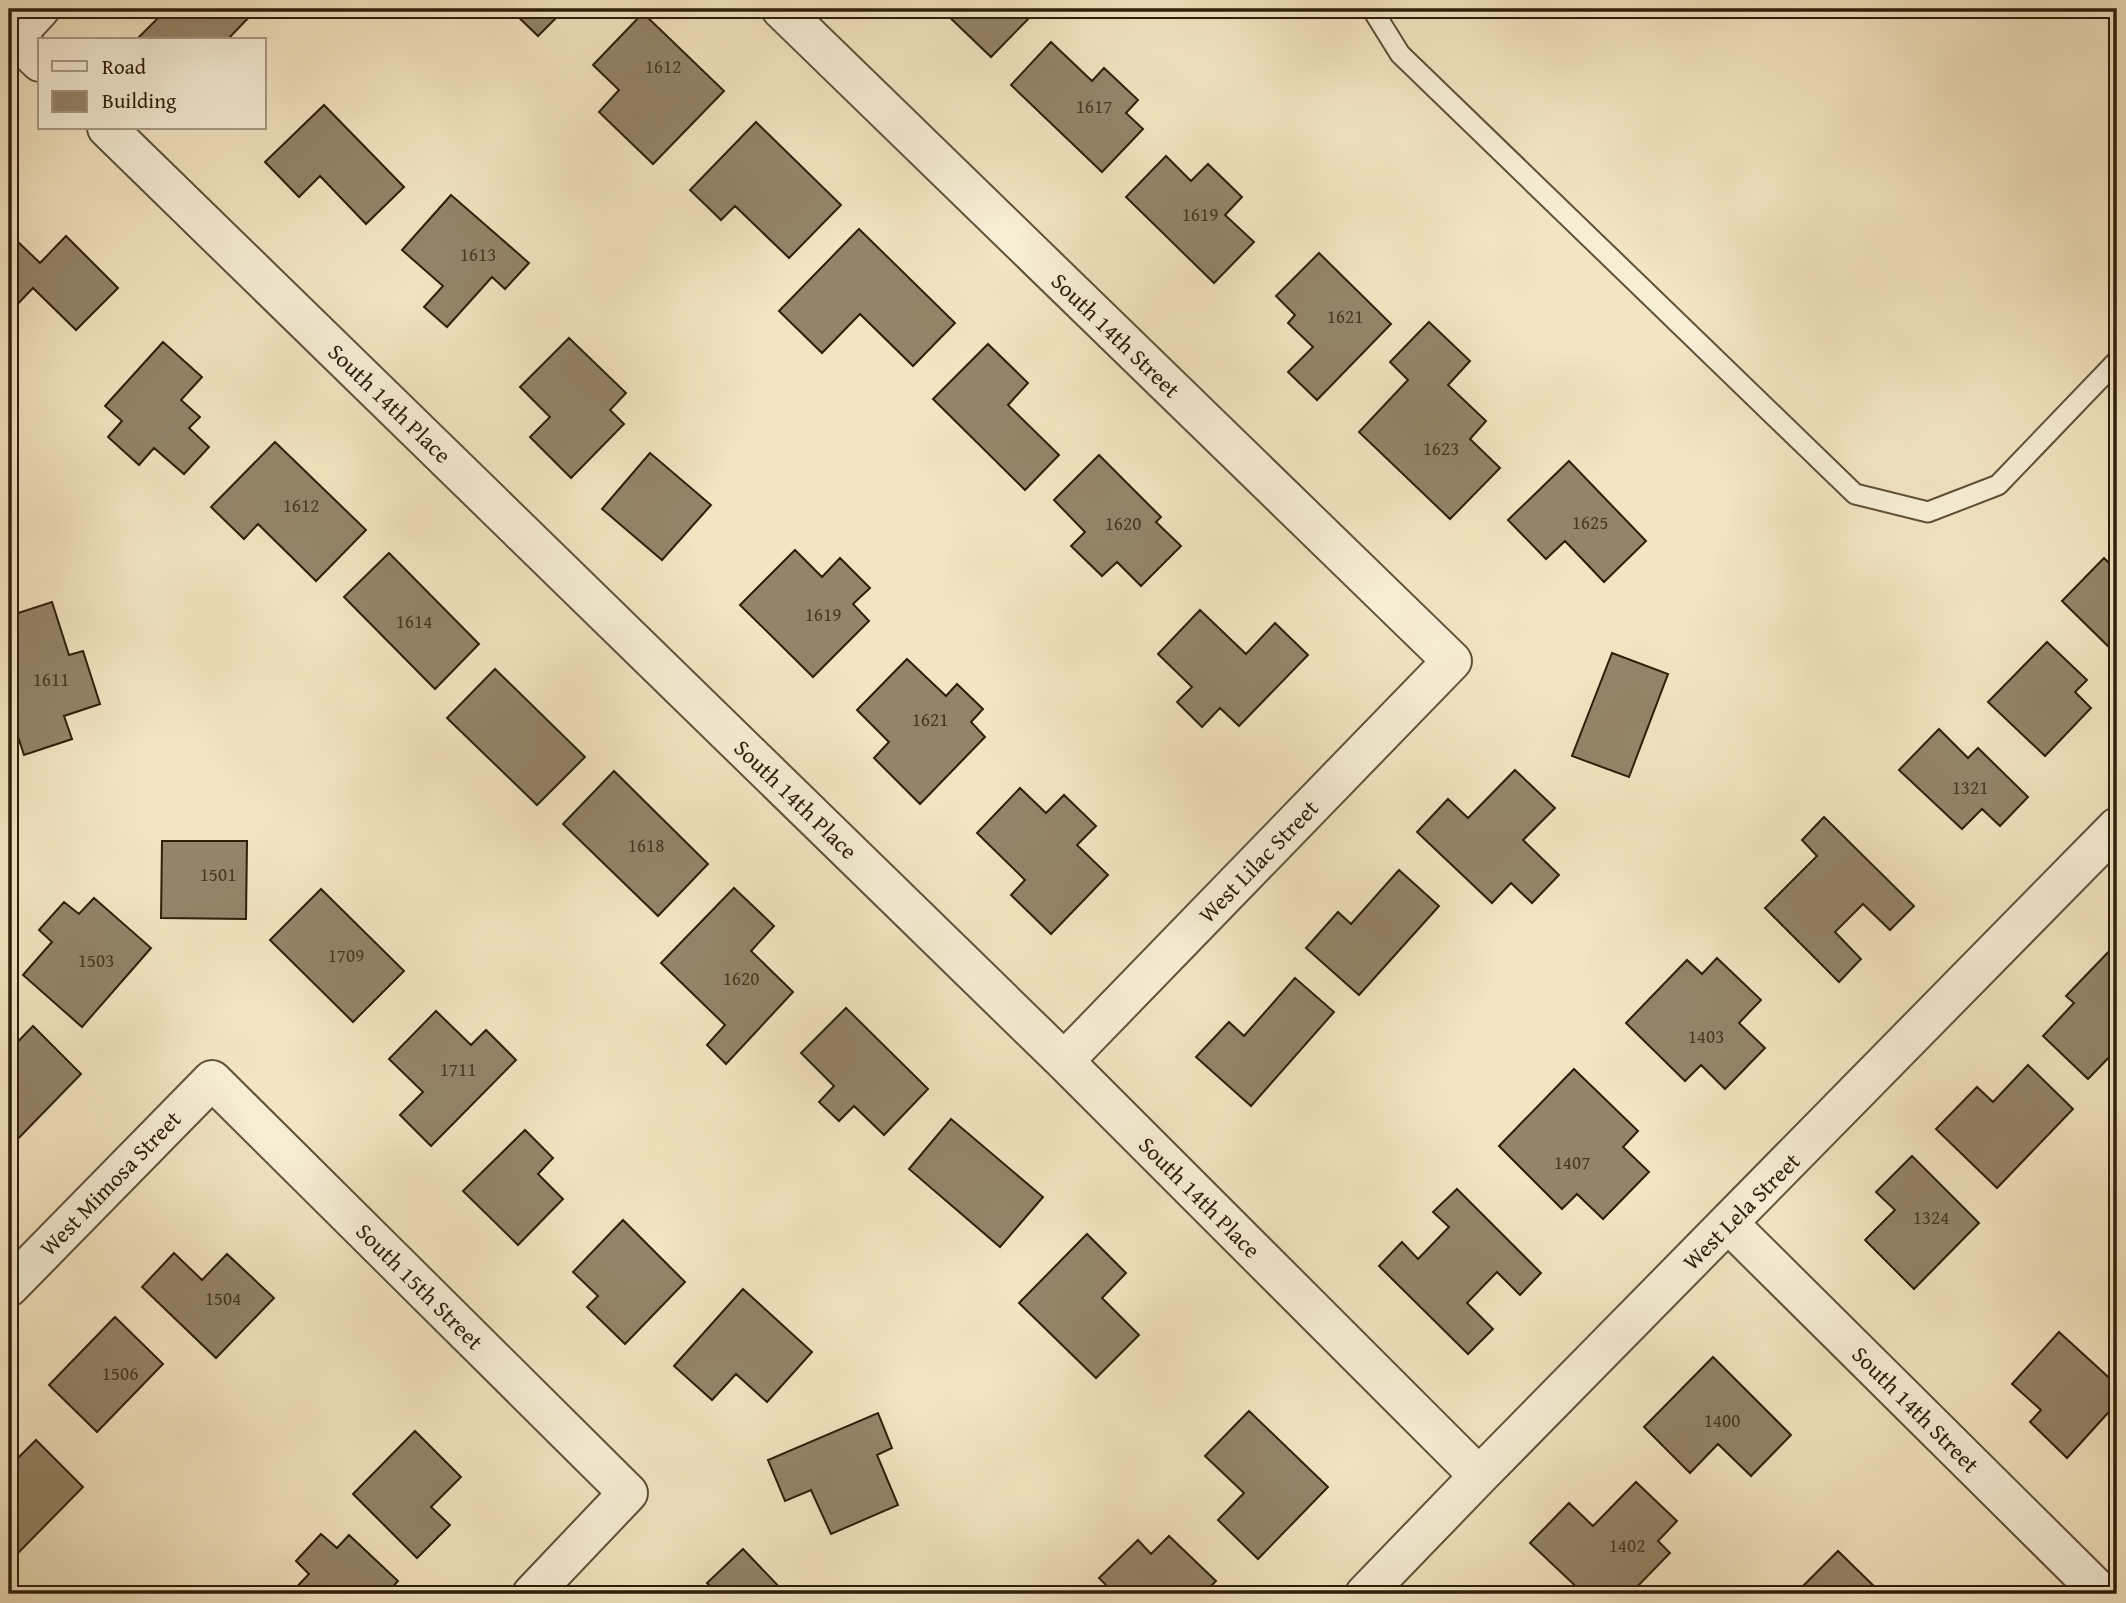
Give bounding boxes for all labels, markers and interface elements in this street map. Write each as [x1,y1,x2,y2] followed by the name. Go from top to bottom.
[38,38,266,130] legend
[102,51,147,82] text: Road
[645,52,681,80] house number: 1612
[102,85,177,116] text: Building
[1076,92,1112,120] house number: 1617
[1182,200,1218,228] house number: 1619
[460,240,496,268] house number: 1613
[1044,265,1188,405] street label: South 14th Street
[1327,302,1363,330] house number: 1621
[321,335,459,471] street label: South 14th Place
[1423,434,1459,462] house number: 1623
[283,491,319,519] house number: 1612
[1572,508,1608,536] house number: 1625
[1105,509,1141,537] house number: 1620
[805,600,841,628] house number: 1619
[396,607,432,635] house number: 1614
[33,665,69,693] house number: 1611
[912,705,948,733] house number: 1621
[727,731,865,867] street label: South 14th Place
[1952,773,1988,801] house number: 1321
[1190,792,1326,930] street label: West Lilac Street
[628,831,664,859] house number: 1618
[200,860,236,888] house number: 1501
[328,941,364,969] house number: 1709
[78,946,114,974] house number: 1503
[723,964,759,992] house number: 1620
[1688,1022,1724,1050] house number: 1403
[440,1055,476,1083] house number: 1711
[32,1103,188,1263] street label: West Mimosa Street
[1132,1129,1268,1265] street label: South 14th Place
[1675,1145,1807,1277] street label: West Lela Street
[1554,1148,1590,1176] house number: 1407
[1913,1203,1949,1231] house number: 1324
[349,1215,491,1357] street label: South 15th Street
[205,1284,241,1312] house number: 1504
[1845,1338,1987,1480] street label: South 14th Street
[102,1359,138,1387] house number: 1506
[1704,1406,1740,1434] house number: 1400
[1609,1531,1645,1559] house number: 1402

